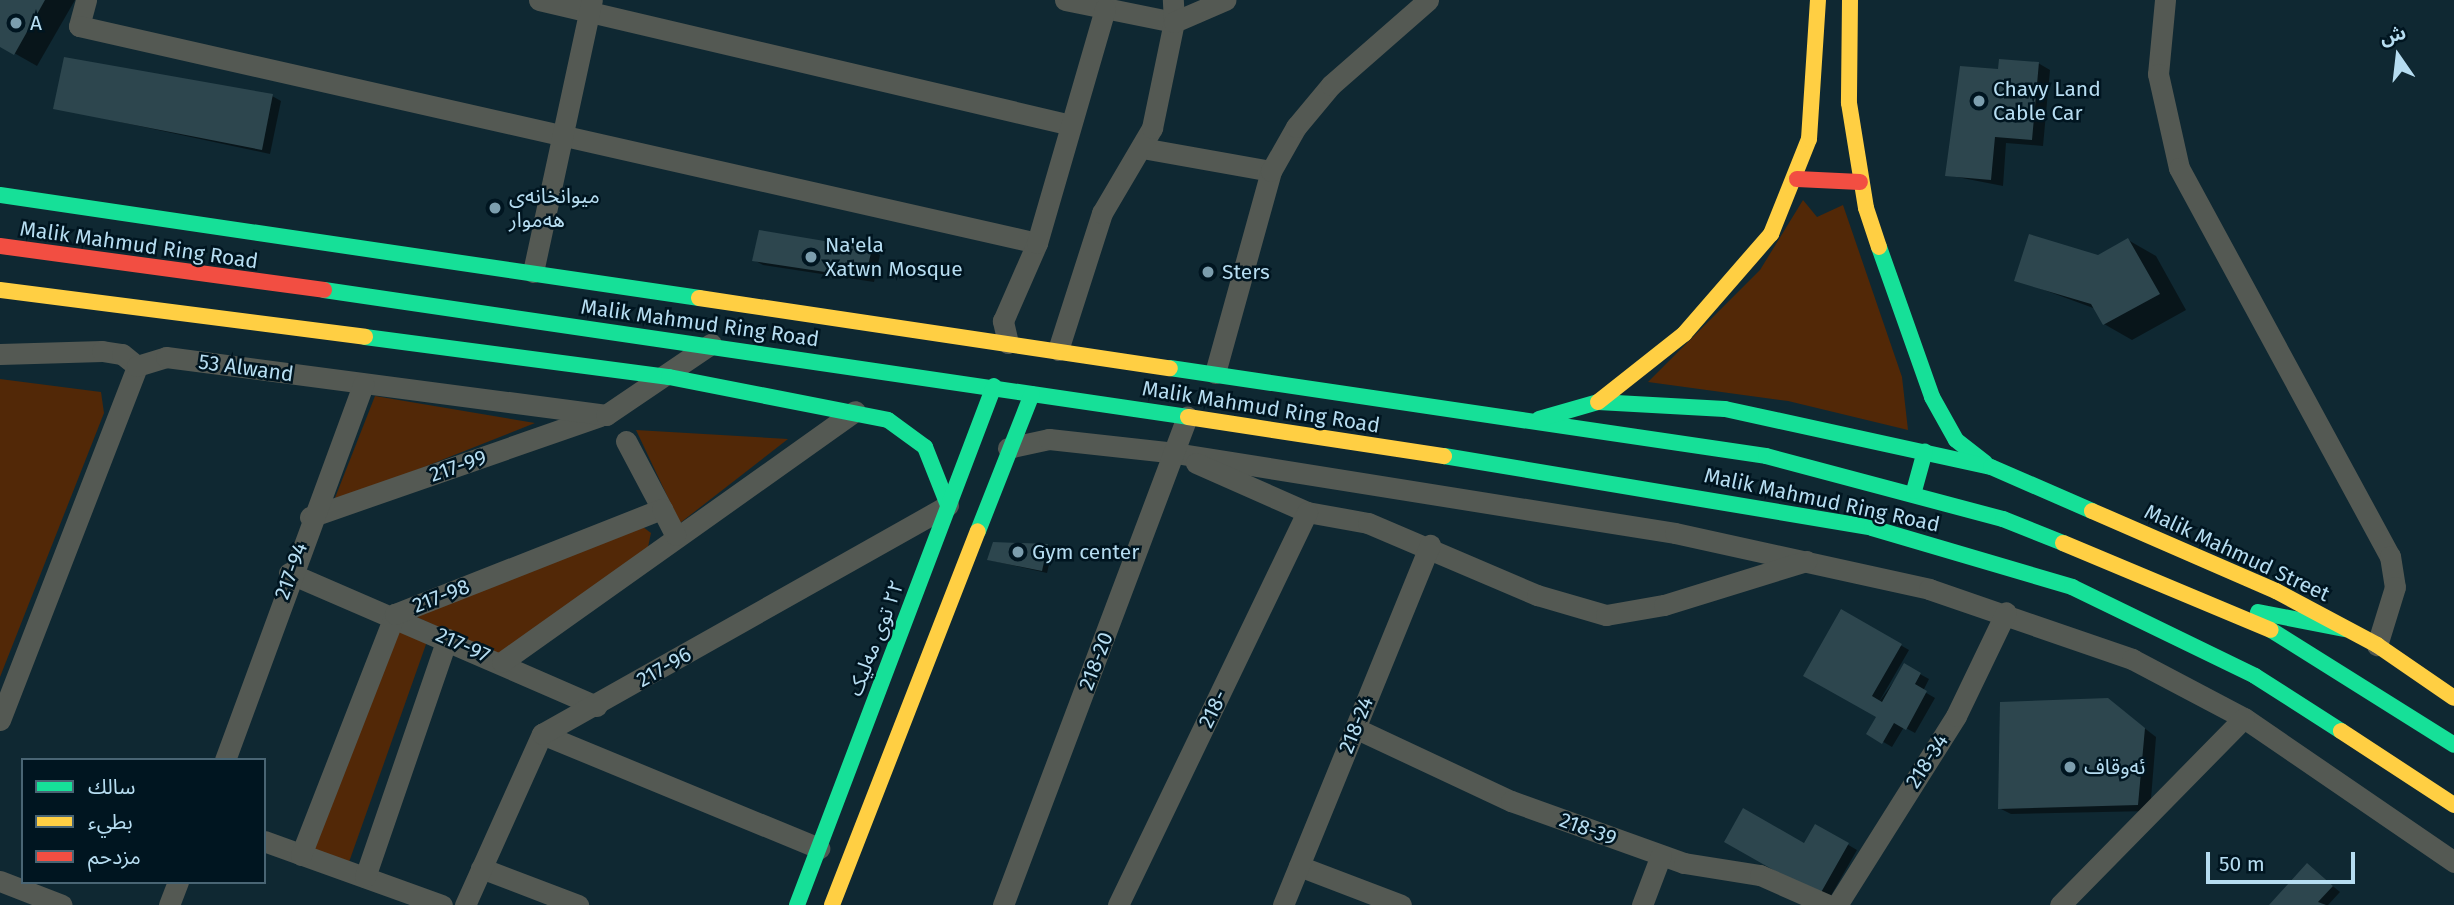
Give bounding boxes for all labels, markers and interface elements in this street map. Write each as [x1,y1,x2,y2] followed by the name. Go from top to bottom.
[30,10,42,36] place label: A
[8,15,24,31] marker: A
[2363,21,2433,91] north arrow
[2377,21,2408,49] text: ش
[1993,76,2101,126] place label: Chavy Land Cable Car
[1971,93,1987,109] marker: Chavy Land Cable Car
[509,183,600,233] place label: میوانخانەی هەموار
[487,200,503,216] marker: میوانخانەی هەموار
[18,216,260,274] street label: Malik Mahmud Ring Road
[825,232,963,282] place label: Na'ela Xatwn Mosque
[803,249,819,265] marker: Na'ela Xatwn Mosque
[1222,259,1270,285] place label: Sters
[1200,264,1216,280] marker: Sters
[579,294,821,352] street label: Malik Mahmud Ring Road
[197,349,295,387] street label: 53 Alwand
[1140,376,1382,438] street label: Malik Mahmud Ring Road
[426,445,490,487] street label: 217-99
[1702,463,1942,537] street label: Malik Mahmud Ring Road
[2140,499,2334,607] street label: Malik Mahmud Street
[269,539,313,603] street label: 217-94
[1032,539,1139,565] place label: Gym center
[1010,544,1026,560] marker: Gym center
[409,574,473,618] street label: 217-98
[842,576,910,700] street label: ٢٢ توی مەلیک
[432,622,494,668] street label: 217-97
[1074,629,1118,693] street label: 218-20
[632,641,696,693] street label: 217-96
[1193,686,1233,732] street label: 218-
[1333,693,1379,757] street label: 218-24
[1900,729,1954,793] street label: 218-34
[2084,754,2145,780] place label: ئەوقاف
[21,758,266,884] legend
[2062,759,2078,775] marker: ئەوقاف
[88,774,135,800] text: سالك
[1556,807,1620,851] street label: 218-39
[88,809,133,835] text: بطيء
[2209,838,2358,882] scale bar
[88,844,141,870] text: مزدحم
[2219,851,2265,877] text: 50 m

